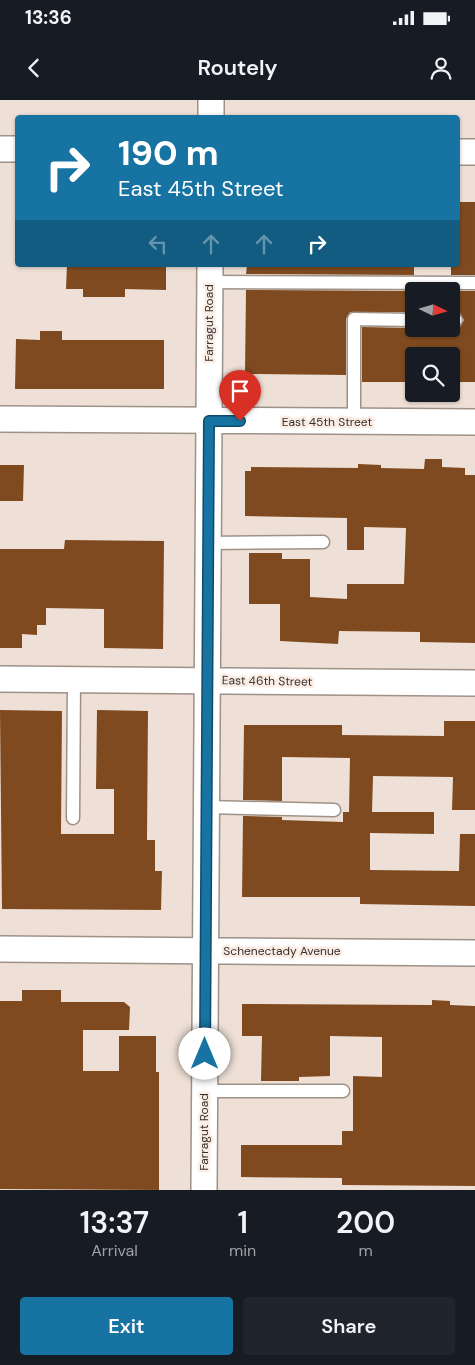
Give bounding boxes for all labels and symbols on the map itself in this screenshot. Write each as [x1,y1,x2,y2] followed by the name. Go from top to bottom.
[405,282,460,338] north arrow
[201,284,217,362] street label: Farragut Road
[219,370,261,421] pin
[282,414,372,430] street label: East 45th Street
[222,672,313,690] street label: East 46th Street
[223,943,341,959] street label: Schenectady Avenue
[178,1027,230,1079] position arrow
[196,1093,212,1171] street label: Farragut Road

